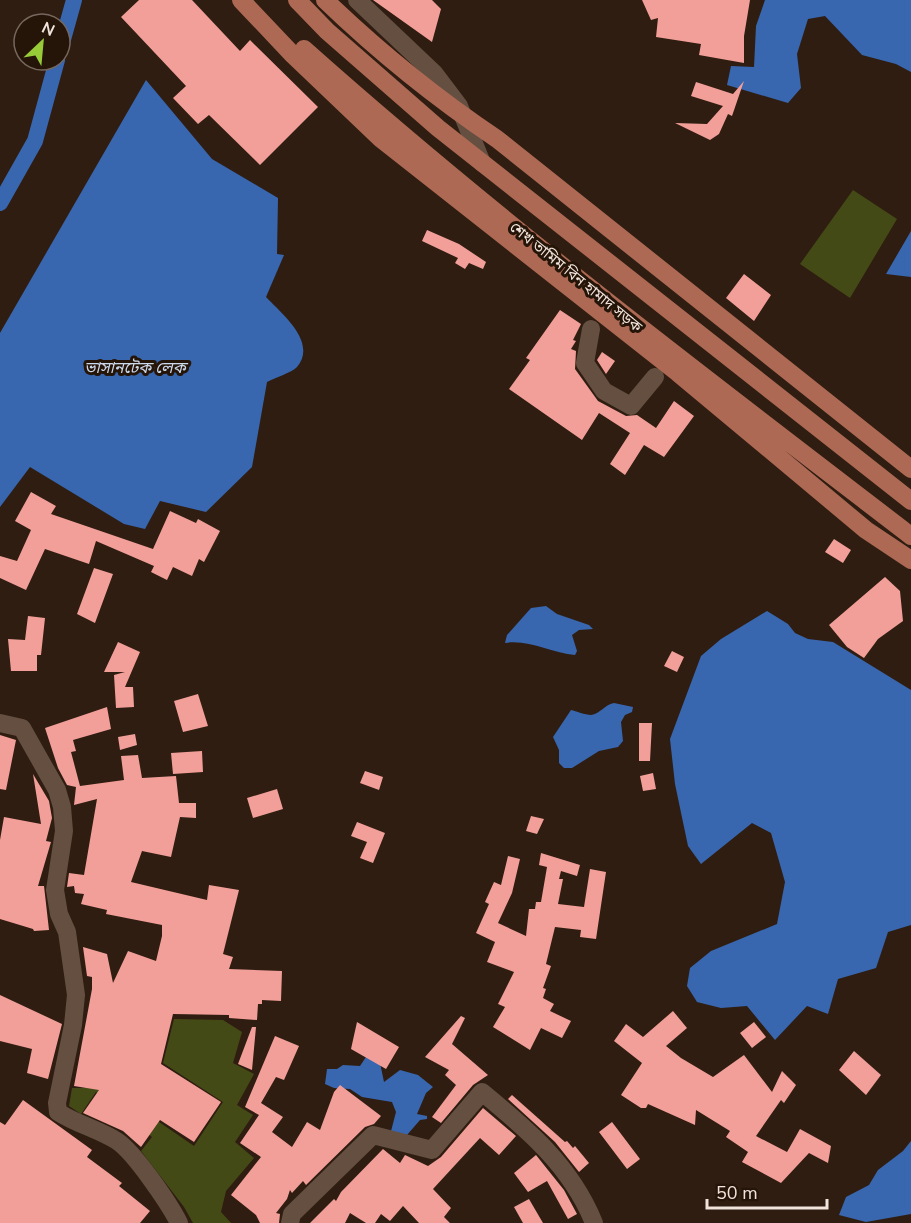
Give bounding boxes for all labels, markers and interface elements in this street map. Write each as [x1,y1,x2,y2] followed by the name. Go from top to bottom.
[12,12,72,72] north arrow
[38,17,58,42] text: N
[506,217,647,337] street label: শেখ তামিম বিন হামাদ সড়ক
[84,357,189,379] water label: ভাসানটেক লেক
[707,1172,827,1210] scale bar
[716,1181,758,1205] text: 50 m

